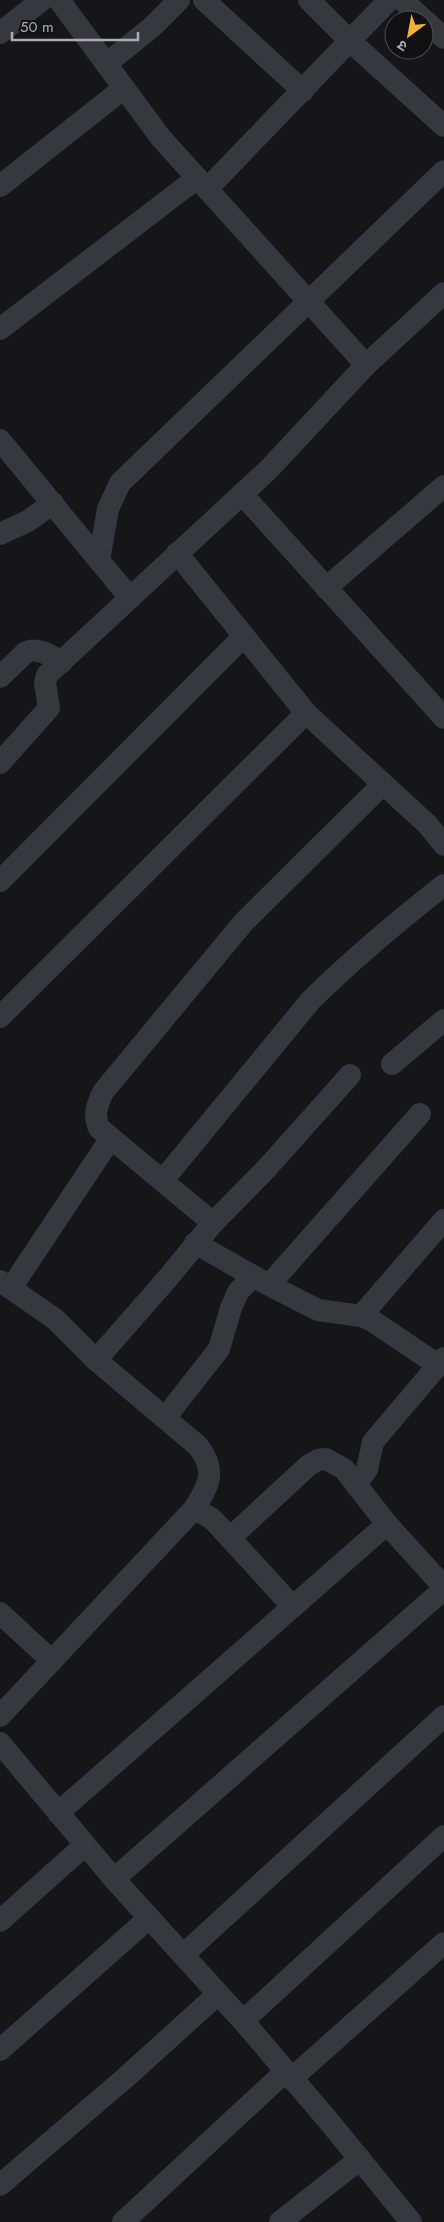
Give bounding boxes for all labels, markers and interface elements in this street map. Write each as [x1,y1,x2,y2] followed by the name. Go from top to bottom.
[12,10,139,42] scale bar
[384,10,434,60] north arrow
[20,16,54,38] text: 50 m
[393,35,411,57] text: उ

